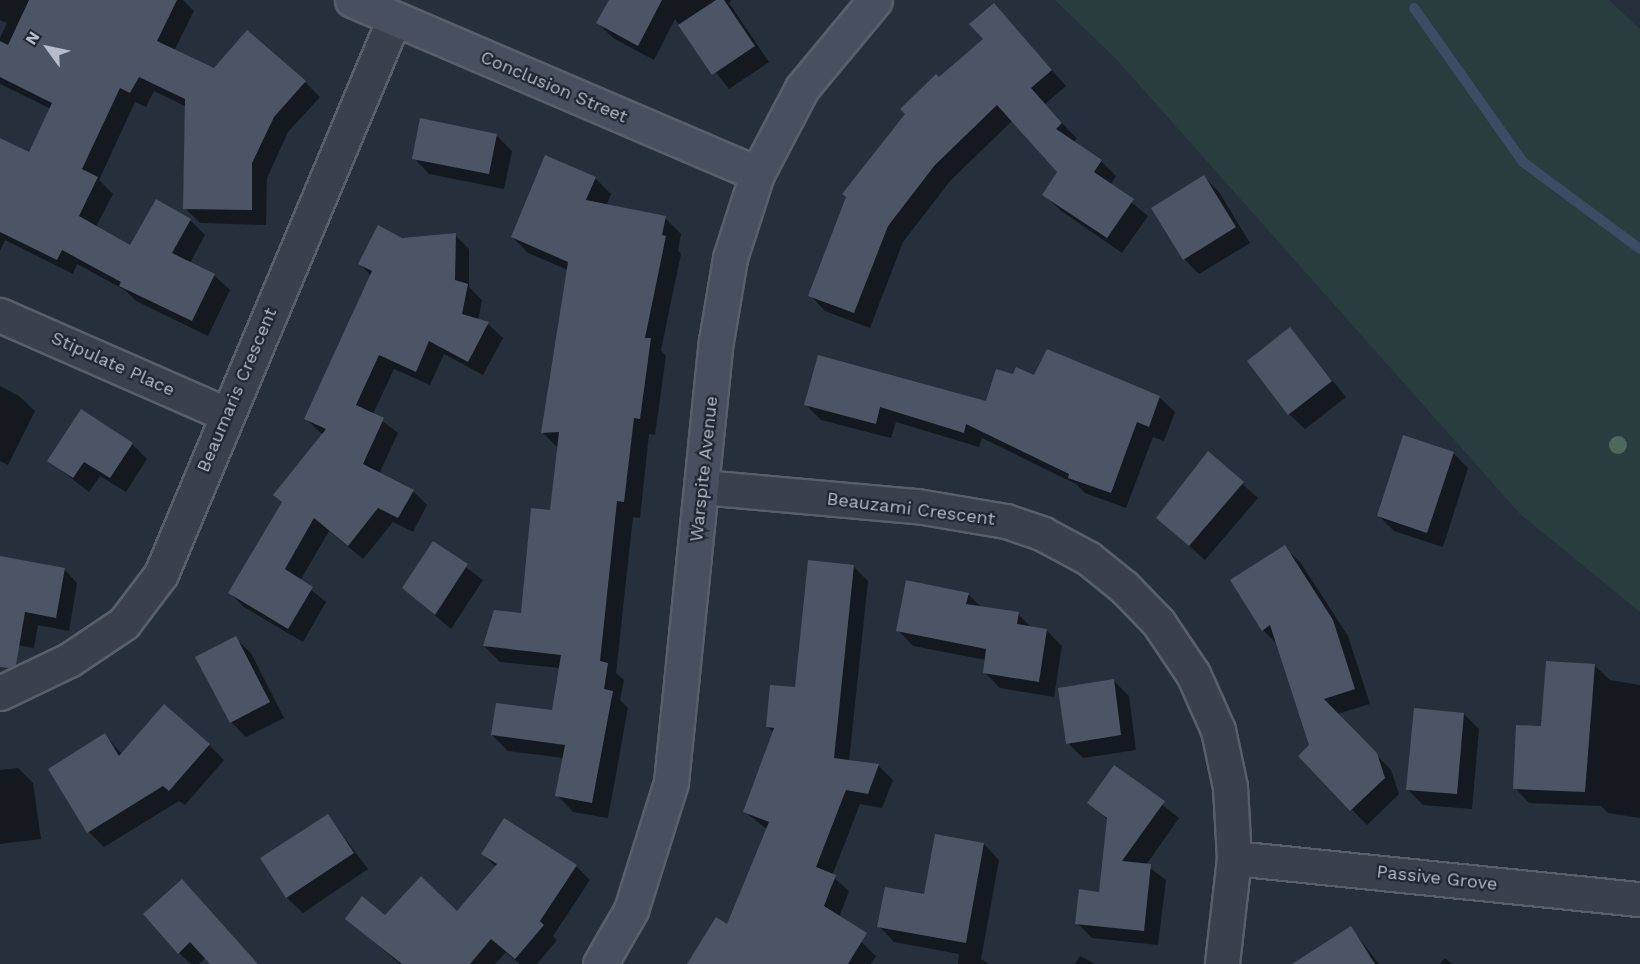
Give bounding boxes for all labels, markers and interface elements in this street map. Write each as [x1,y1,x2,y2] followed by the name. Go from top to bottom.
[18,18,78,78] north arrow
[21,28,44,48] text: N
[477,46,631,128] street label: Conclusion Street
[193,304,281,476] street label: Beaumaris Crescent
[48,327,178,401] street label: Stipulate Place
[686,395,722,543] street label: Warspite Avenue
[826,488,996,530] street label: Beauzami Crescent
[1375,861,1499,895] street label: Passive Grove

